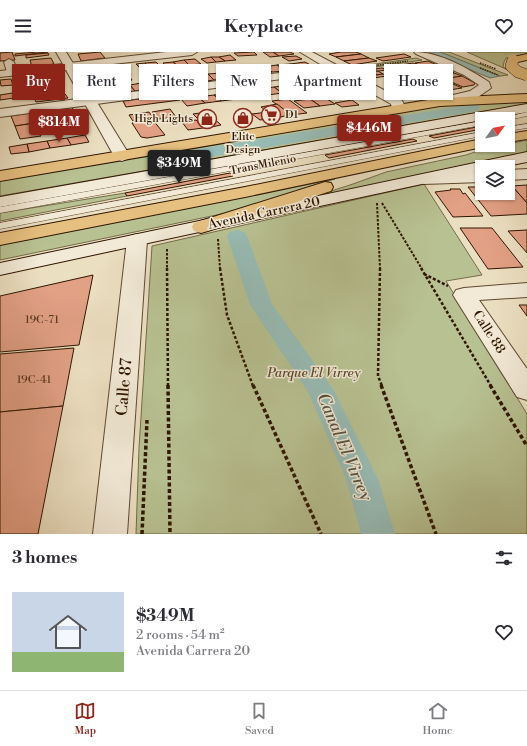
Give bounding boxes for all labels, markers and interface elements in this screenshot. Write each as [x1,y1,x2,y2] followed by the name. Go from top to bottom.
[12,15,34,37] icon: menu
[224,15,303,38] text: Keyplace
[493,15,515,37] icon: heart
[12,64,65,100] chip: Buy
[73,64,131,100] chip: Rent
[139,64,208,100] chip: Filters
[216,64,271,100] chip: New
[279,64,376,100] chip: Apartment
[384,64,453,100] chip: House
[260,104,282,126] supermarket icon: D1
[232,107,254,129] shop icon: Elite Design
[196,108,218,130] shop icon: High Lights
[285,108,299,122] place label: D1
[31,109,87,143] pin: $814M
[134,112,193,126] place label: High Lights
[475,112,515,152] north arrow
[475,112,515,200] map controls
[38,114,80,130] text: $814M
[341,115,397,149] pin: $446M
[346,120,392,136] text: $446M
[226,130,261,157] place label: Elite Design
[151,150,207,184] pin: $349M
[229,152,297,178] street label: TransMilenio
[157,155,201,171] text: $349M
[475,160,515,200] button: layers
[206,193,322,233] street label: Avenida Carrera 20
[469,307,509,357] street label: Calle 88
[25,313,59,327] house number: 19C-71
[112,357,136,417] street label: Calle 87
[266,365,361,381] park label: Parque El Virrey
[17,373,52,387] house number: 19C-41
[311,390,377,505] water label: Canal El Virrey
[12,547,77,569] text: 3 homes
[493,547,515,569] icon: filters
[136,605,194,627] text: $349M
[44,608,92,656] icon: home
[493,621,515,643] icon: heart
[136,627,225,643] text: 2 rooms · 54 m²
[136,643,250,659] text: Avenida Carrera 20
[74,700,96,738] tab: Map
[245,700,274,738] tab: Saved
[422,700,453,738] tab: Home

